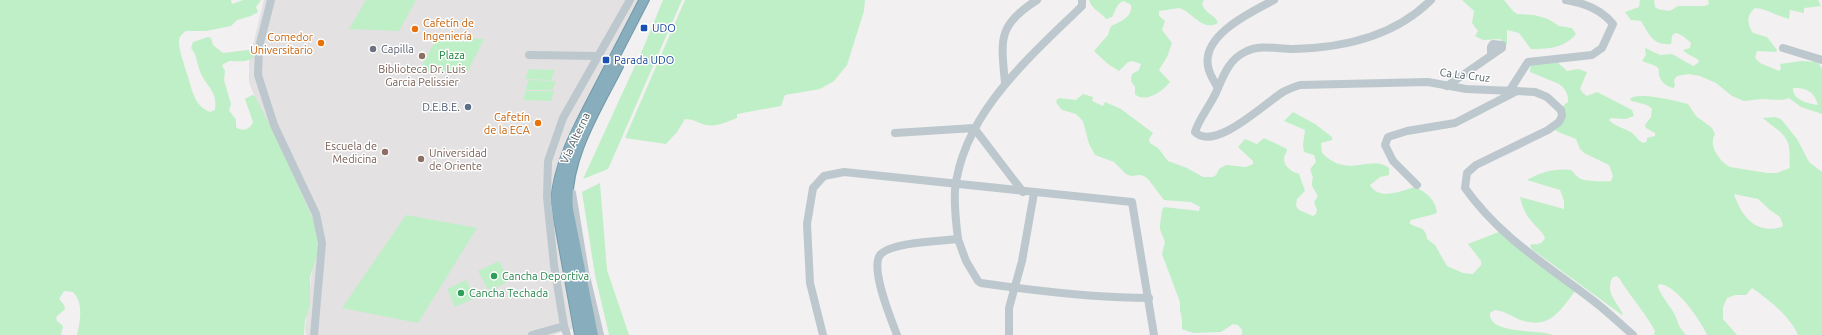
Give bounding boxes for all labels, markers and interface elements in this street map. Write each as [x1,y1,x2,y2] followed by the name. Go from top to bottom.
[423,17,474,42] place label: Cafetín de Ingeniería
[652,22,676,34] place label: UDO
[639,23,649,33] marker: UDO
[410,24,420,34] marker: Cafetín de Ingeniería
[250,31,314,56] place label: Comedor Universitario
[316,38,326,48] marker: Comedor Universitario
[381,43,414,55] place label: Capilla
[368,44,378,54] marker: Capilla
[439,49,465,61] park label: Plaza
[417,51,427,61] marker: Biblioteca Dr. Luis Garcia Pelissier
[614,54,674,66] place label: Parada UDO
[601,55,611,65] marker: Parada UDO
[378,63,466,88] place label: Biblioteca Dr. Luis Garcia Pelissier
[1439,66,1491,84] street label: Ca La Cruz
[422,101,460,113] place label: D.E.B.E.
[463,102,473,112] marker: D.E.B.E.
[484,111,531,136] place label: Cafetín de la ECA
[558,111,592,165] street label: Vía Alterna
[533,118,543,128] marker: Cafetín de la ECA
[325,140,377,165] place label: Escuela de Medicina
[380,147,390,157] marker: Escuela de Medicina
[429,147,487,172] place label: Universidad de Oriente
[416,154,426,164] marker: Universidad de Oriente
[502,270,589,282] place label: Cancha Deportiva
[489,271,499,281] marker: Cancha Deportiva
[469,287,548,299] place label: Cancha Techada
[456,288,466,298] marker: Cancha Techada

